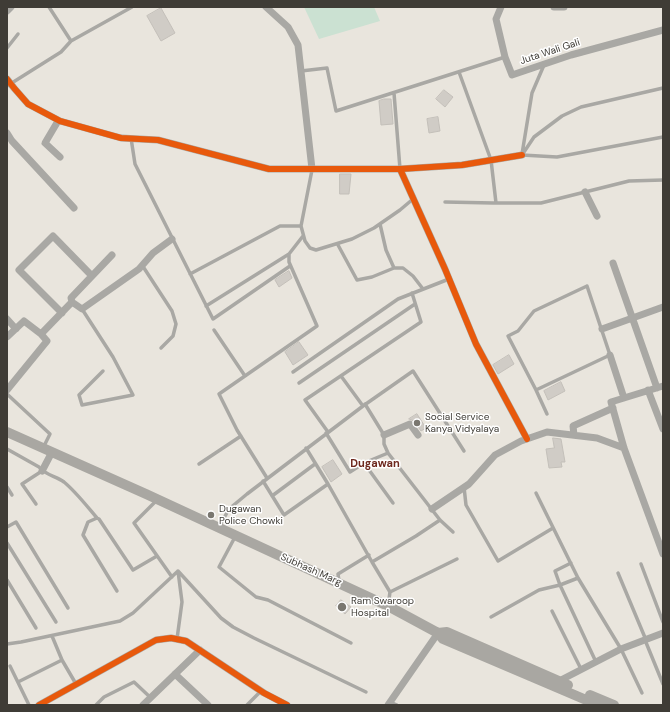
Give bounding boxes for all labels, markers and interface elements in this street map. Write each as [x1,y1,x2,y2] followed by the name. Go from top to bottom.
[519,37,581,67] street label: Juta Wali Gali
[425,411,499,434] place label: Social Service Kanya Vidyalaya
[412,418,422,428] marker: Social Service Kanya Vidyalaya
[350,457,400,471] district label: Dugawan
[219,503,283,526] place label: Dugawan Police Chowki
[206,510,216,520] marker: Dugawan Police Chowki
[279,551,343,589] street label: Subhash Marg
[351,595,414,618] place label: Ram Swaroop Hospital
[336,601,348,613] marker: Ram Swaroop Hospital

